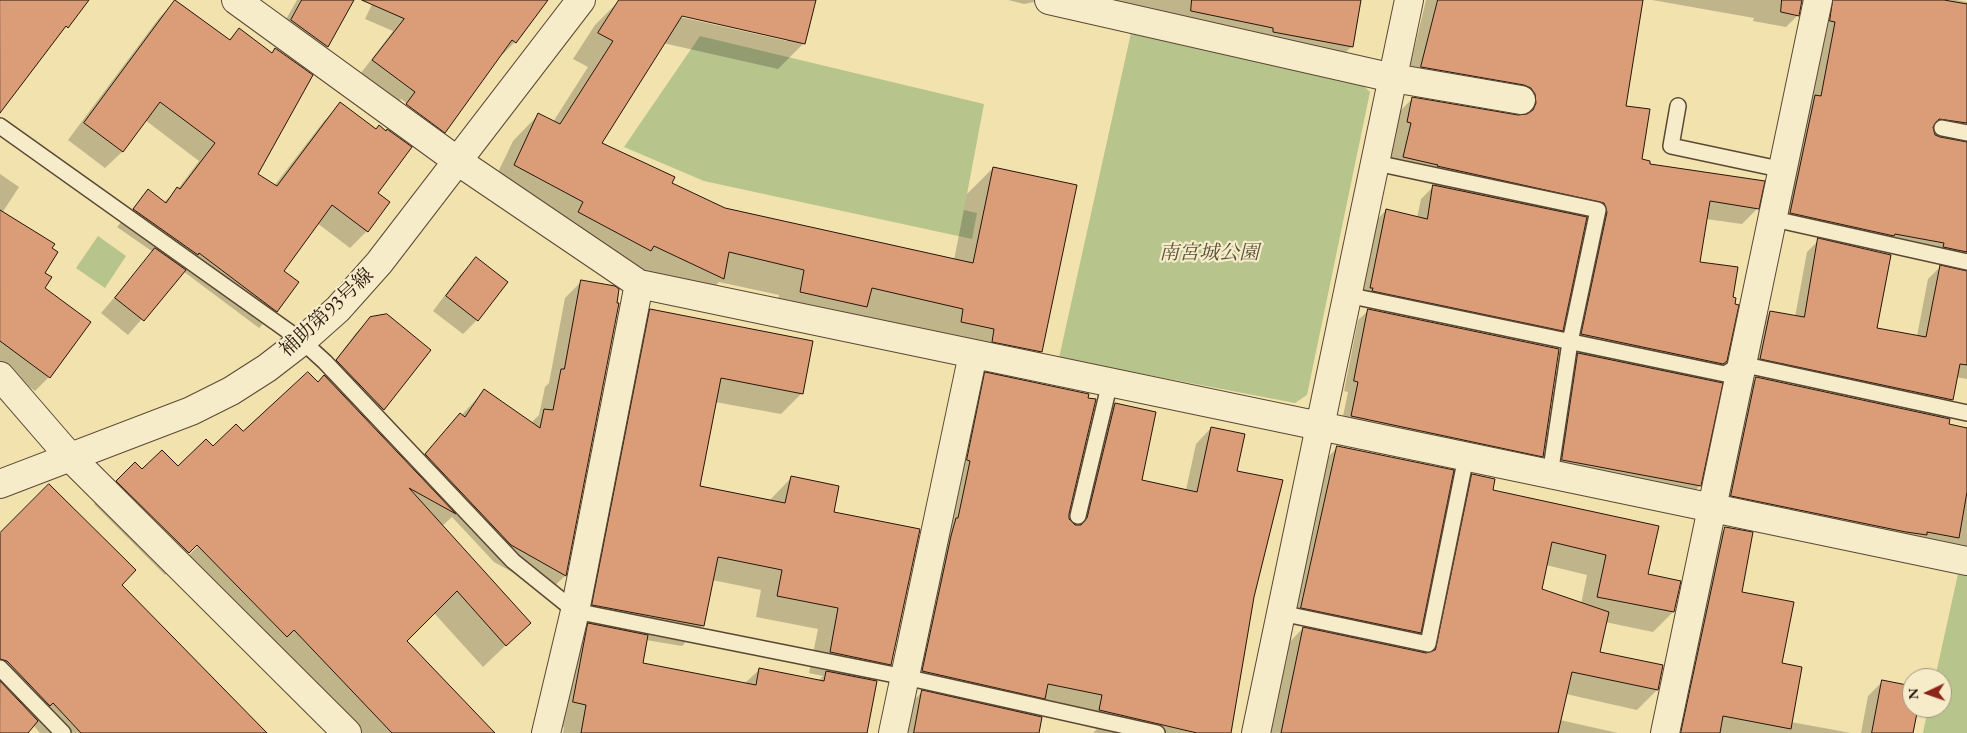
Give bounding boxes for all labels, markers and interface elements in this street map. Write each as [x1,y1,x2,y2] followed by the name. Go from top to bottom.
[1159,242,1259,266] park label: 南宮城公園
[275,264,379,362] street label: 補助第93号線
[1902,668,1952,718] north arrow
[1904,688,1922,700] text: N

